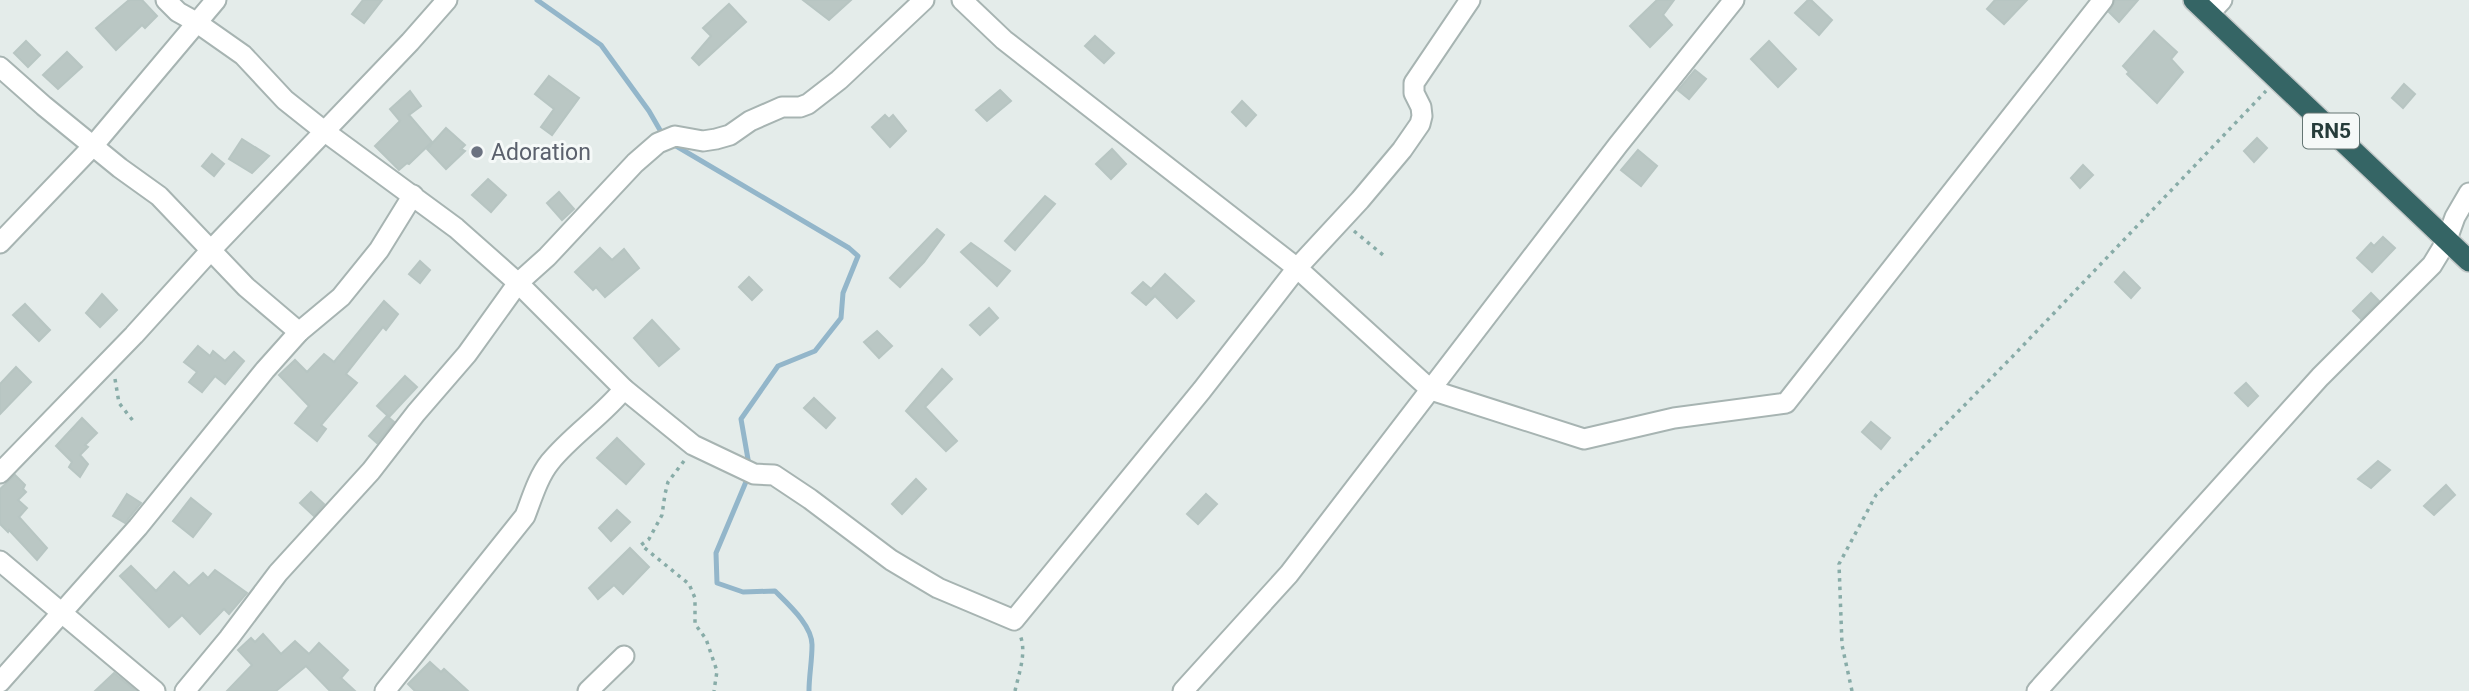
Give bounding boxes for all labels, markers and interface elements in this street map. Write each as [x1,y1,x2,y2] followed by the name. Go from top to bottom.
[2303,114,2359,148] road number: RN5
[491,139,591,166] place label: Adoration
[469,144,485,160] marker: Adoration

